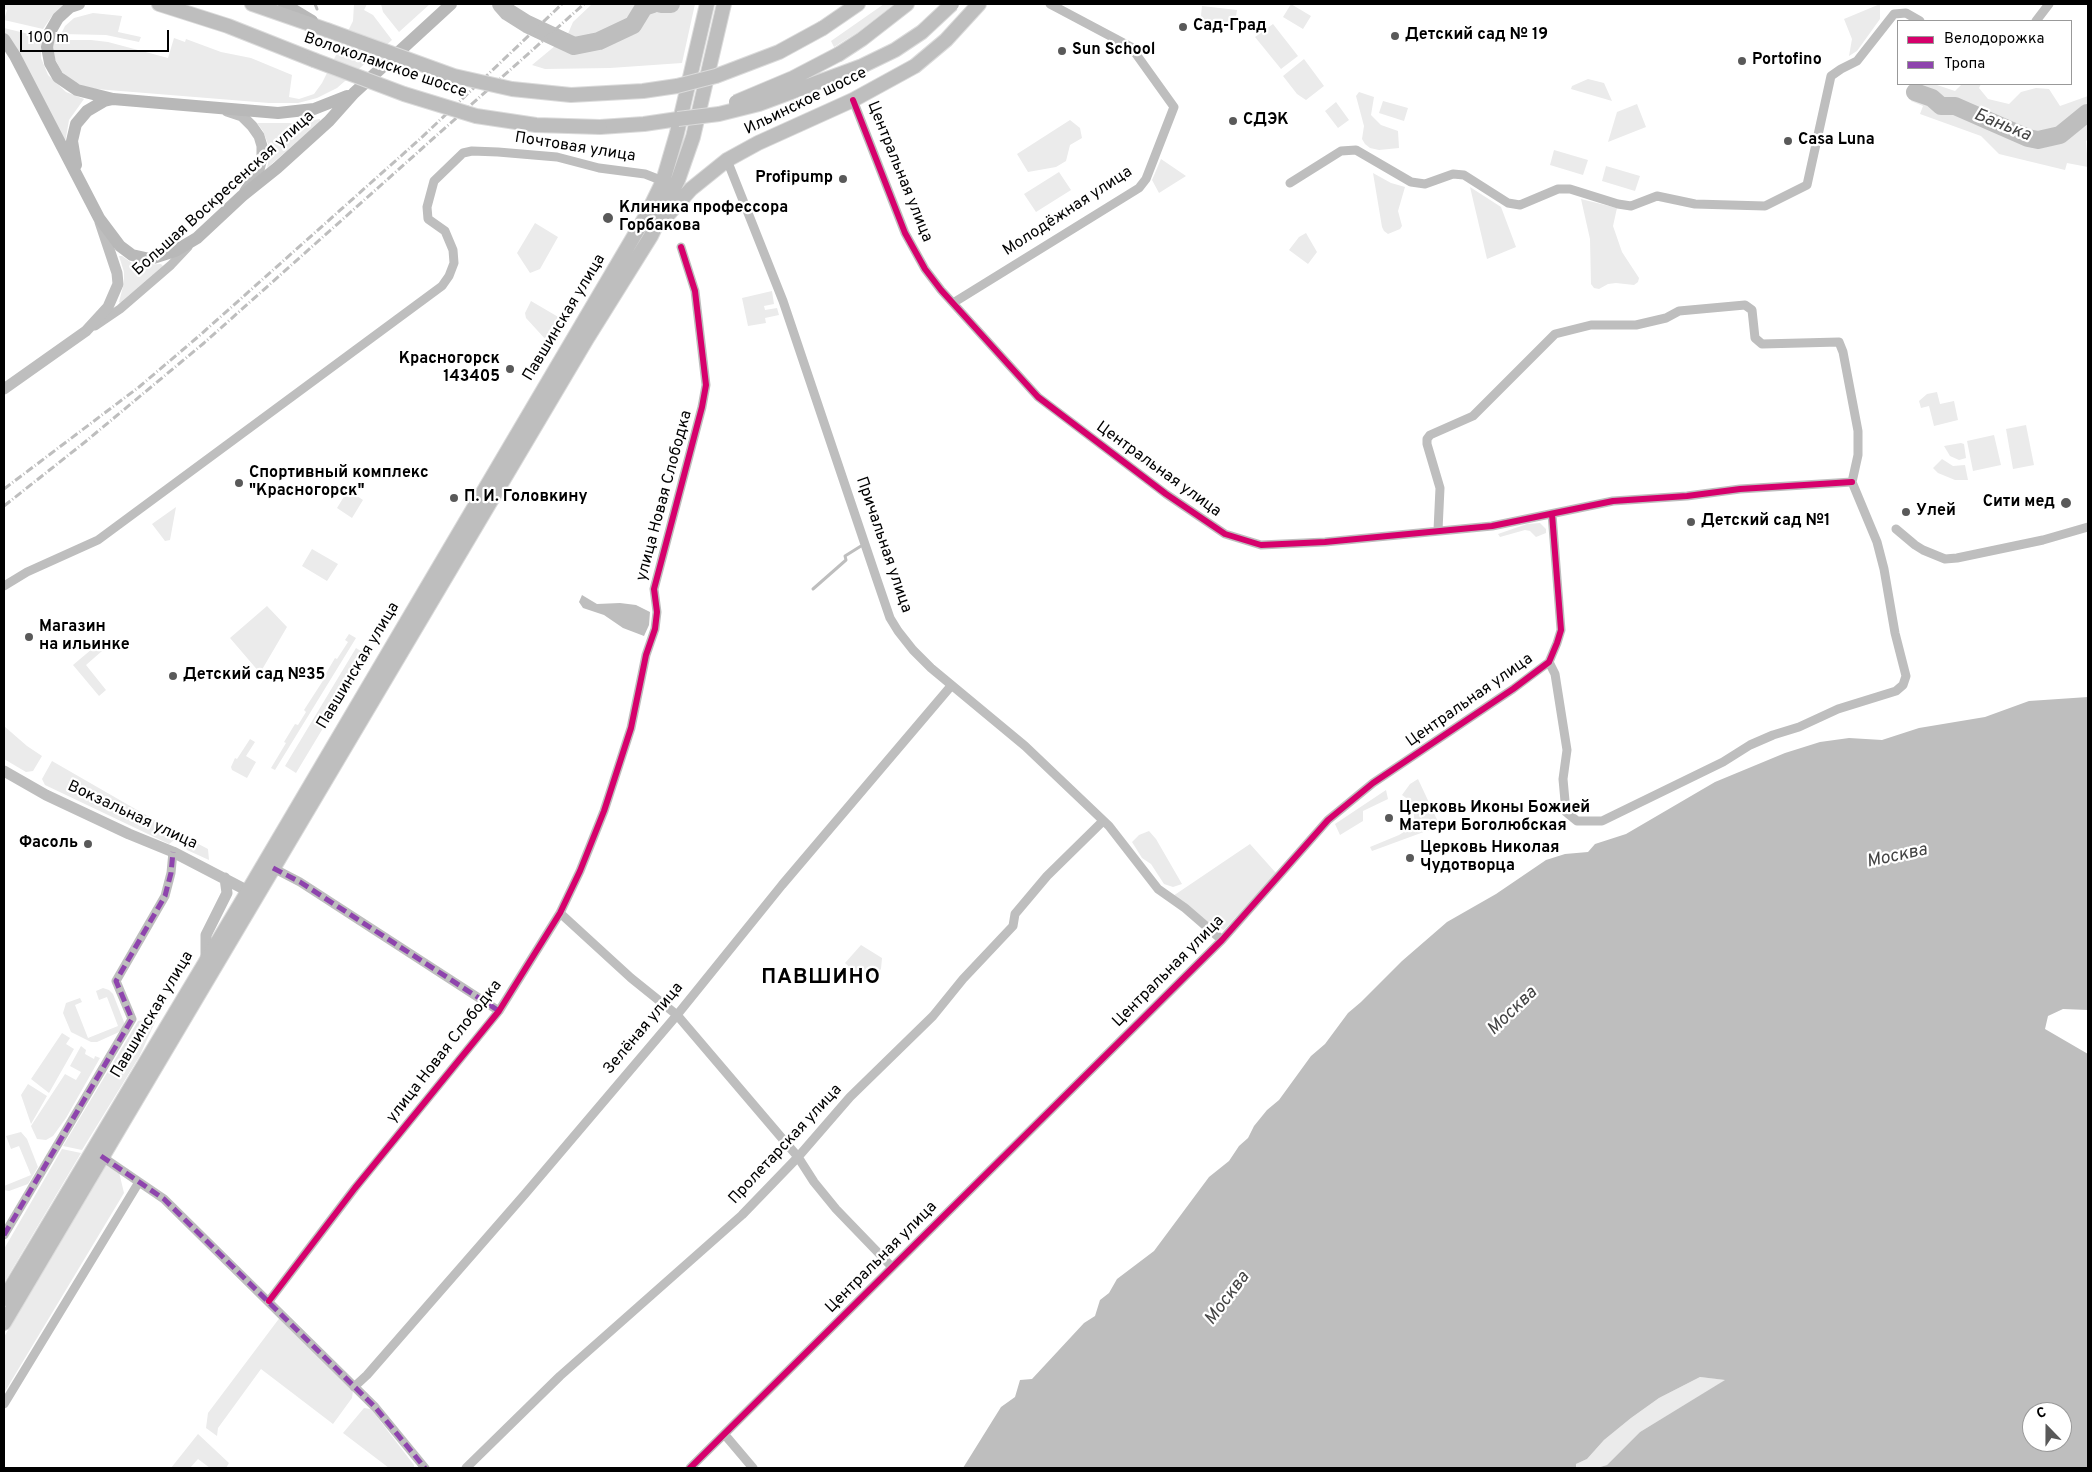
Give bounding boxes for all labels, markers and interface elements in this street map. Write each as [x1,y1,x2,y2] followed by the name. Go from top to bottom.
[1193,17,1267,37] place label: Сад-Град
[22,20,171,52] scale bar
[1897,20,2072,85] legend
[1177,21,1189,33] marker: Сад-Град
[1405,26,1548,46] place label: Детский сад № 19
[28,29,69,48] text: 100 m
[301,29,469,103] street label: Волоколамское шоссе
[1389,30,1401,42] marker: Детский сад № 19
[1944,30,2044,49] text: Велодорожка
[1072,41,1155,61] place label: Sun School
[1056,45,1068,57] marker: Sun School
[1752,51,1822,71] place label: Portofino
[1736,55,1748,67] marker: Portofino
[1944,55,1985,74] text: Тропа
[742,64,870,140] street label: Ильинское шоссе
[862,99,936,245] street label: Центральная улица
[1970,105,2034,147] water label: Банька
[129,107,319,281] street label: Большая Воскресенская улица
[1243,111,1289,131] place label: СДЭК
[1227,115,1239,127] marker: СДЭК
[513,129,637,167] street label: Почтовая улица
[1798,131,1875,151] place label: Casa Luna
[1782,135,1794,147] marker: Casa Luna
[1000,163,1136,261] street label: Молодёжная улица
[755,169,833,189] place label: Profipump
[837,173,849,185] marker: Profipump
[619,199,788,237] place label: Клиника профессора Горбакова
[601,211,615,225] marker: Клиника профессора Горбакова
[520,251,610,385] street label: Павшинская улица
[399,350,500,388] place label: Красногорск 143405
[504,363,516,375] marker: Красногорск 143405
[633,409,697,583] street label: улица Новая Слободка
[1092,418,1224,522] street label: Центральная улица
[249,464,429,502] place label: Спортивный комплекс "Красногорск"
[851,475,915,615] street label: Причальная улица
[233,477,245,489] marker: Спортивный комплекс "Красногорск"
[464,488,588,508] place label: П. И. Головкину
[448,492,460,504] marker: П. И. Головкину
[1983,493,2055,513] place label: Сити мед
[2059,496,2073,510] marker: Сити мед
[1916,502,1956,522] place label: Улей
[1900,506,1912,518] marker: Улей
[1701,512,1830,532] place label: Детский сад №1
[1685,516,1697,528] marker: Детский сад №1
[314,599,404,733] street label: Павшинская улица
[39,618,130,656] place label: Магазин на ильинке
[23,631,35,643] marker: Магазин на ильинке
[1403,650,1537,752] street label: Центральная улица
[183,666,325,686] place label: Детский сад №35
[167,670,179,682] marker: Детский сад №35
[64,778,200,854] street label: Вокзальная улица
[1399,799,1590,837] place label: Церковь Иконы Божией Матери Боголюбская
[1383,812,1395,824] marker: Церковь Иконы Божией Матери Боголюбская
[19,834,78,854] place label: Фасоль
[82,838,94,850] marker: Фасоль
[1420,839,1560,877] place label: Церковь Николая Чудотворца
[1865,840,1929,874] water label: Москва
[1404,852,1416,864] marker: Церковь Николая Чудотворца
[1109,912,1229,1032] street label: Центральная улица
[108,948,198,1082] street label: Павшинская улица
[760,966,882,992] district label: ПАВШИНО
[383,977,507,1127] street label: улица Новая Слободка
[600,979,688,1079] street label: Зелёная улица
[1483,983,1543,1041] water label: Москва
[725,1081,847,1209] street label: Пролетарская улица
[822,1198,942,1318] street label: Центральная улица
[1201,1268,1255,1330] water label: Москва
[2022,1402,2072,1452] north arrow
[2034,1404,2049,1423] text: С

